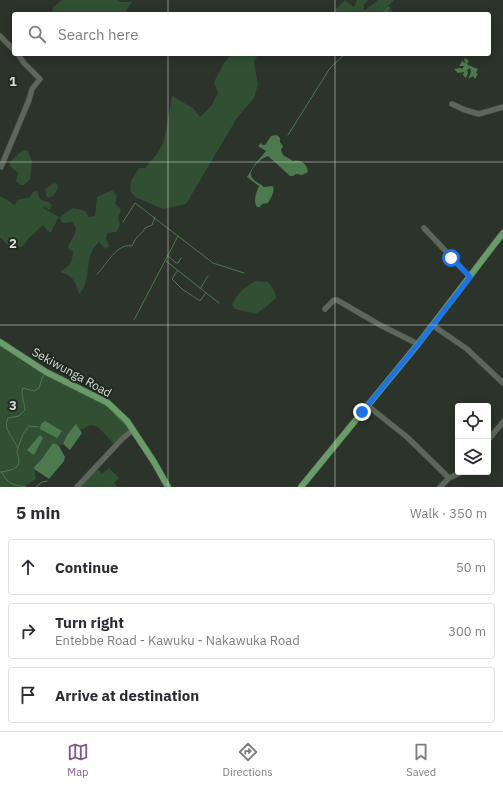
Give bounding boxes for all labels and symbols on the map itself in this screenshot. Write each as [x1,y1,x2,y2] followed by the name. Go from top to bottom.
[9,73,17,90] text: 1
[9,235,17,252] text: 2
[442,249,460,267] route start
[29,344,115,400] street label: Sekiwunga Road
[9,397,17,414] text: 3
[353,403,371,421] route end

